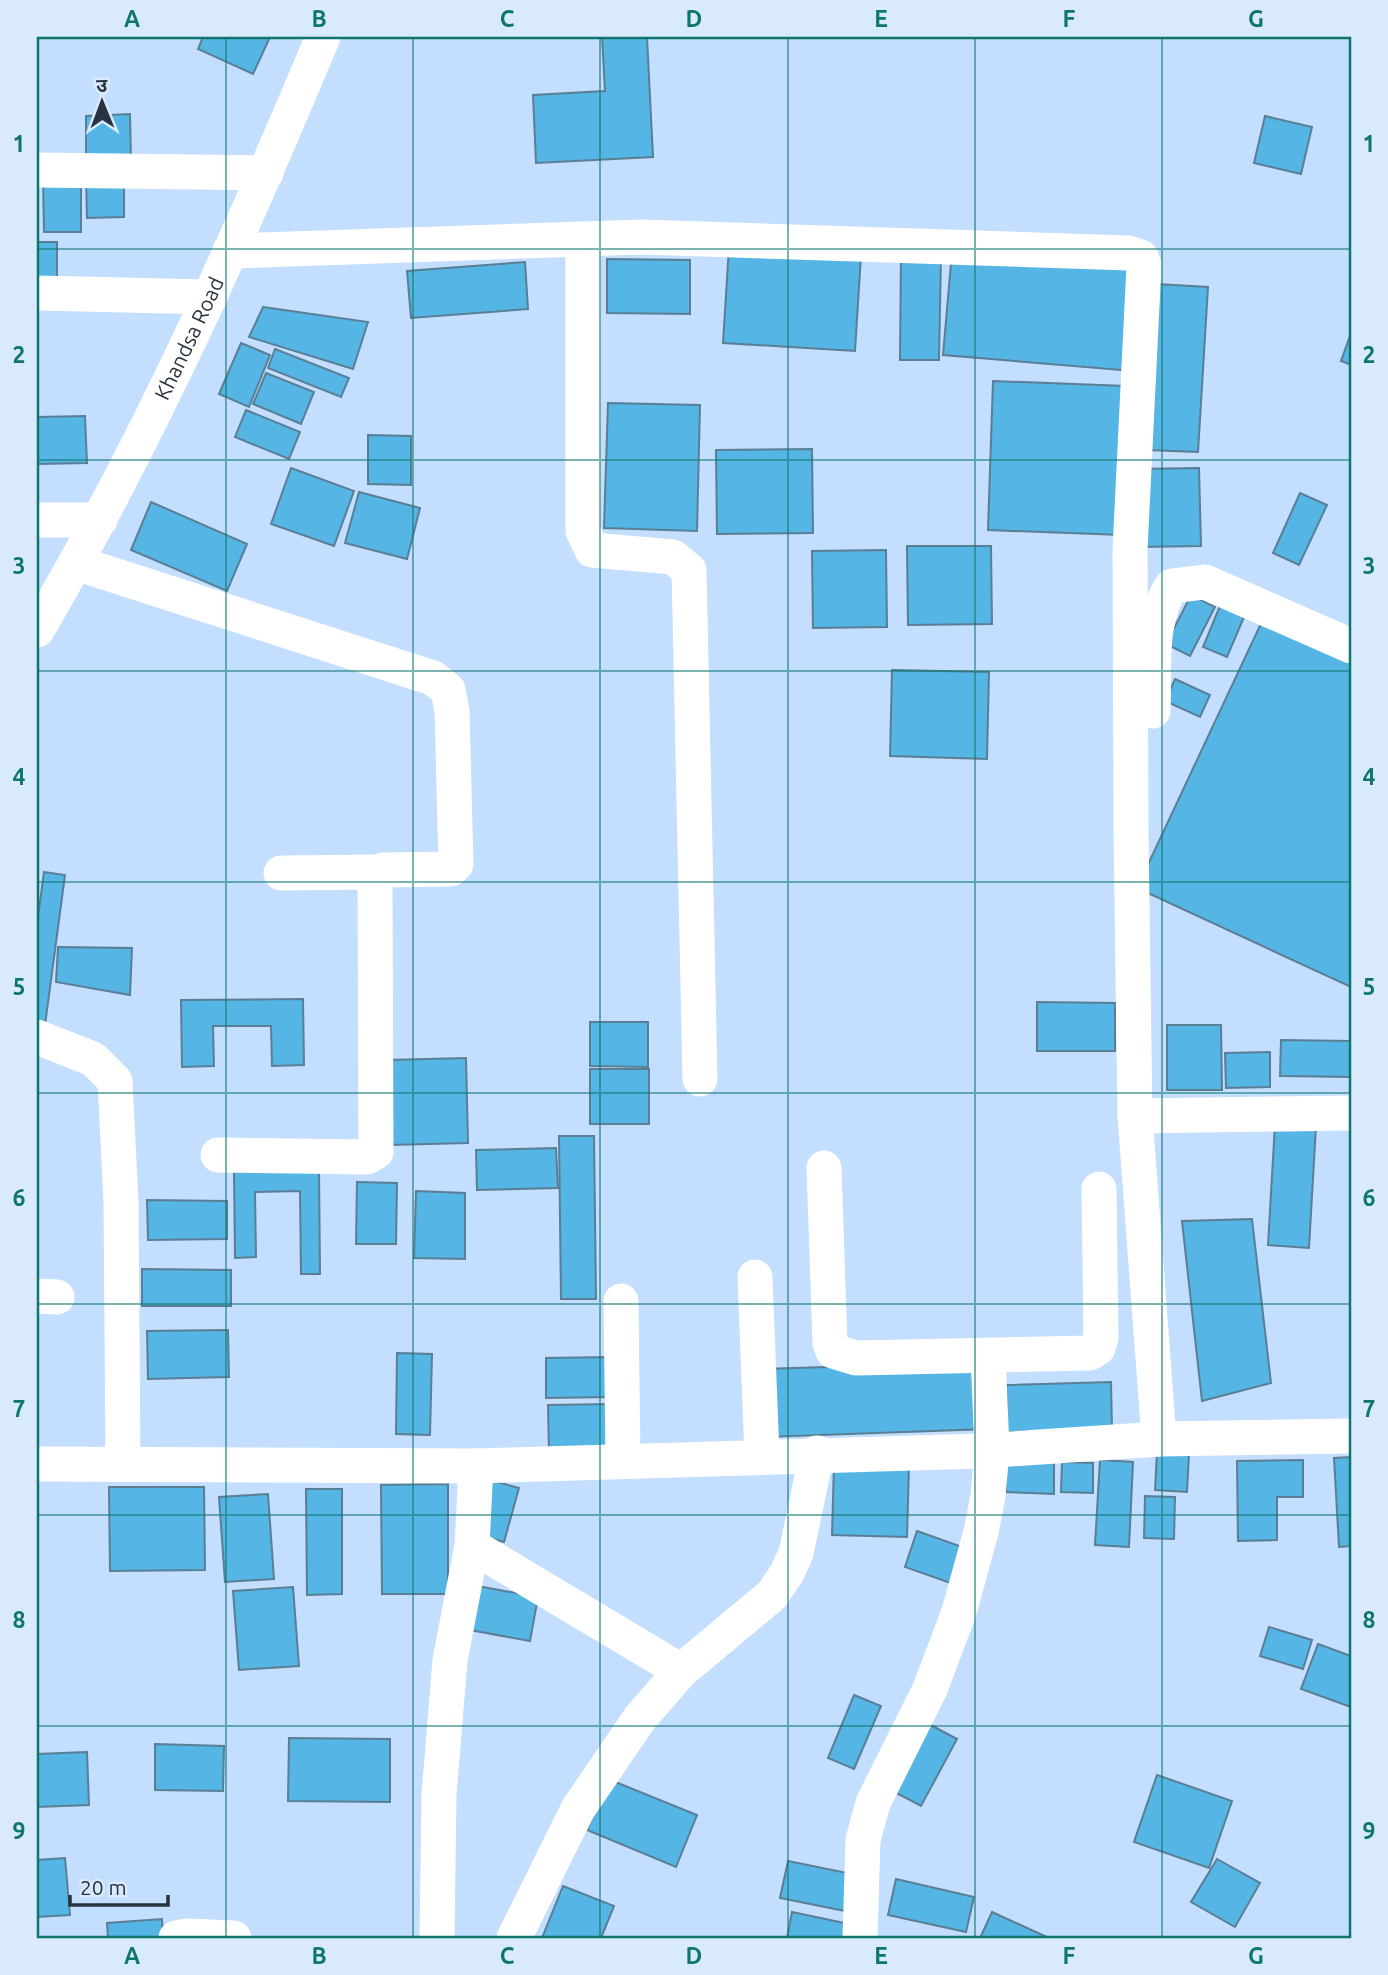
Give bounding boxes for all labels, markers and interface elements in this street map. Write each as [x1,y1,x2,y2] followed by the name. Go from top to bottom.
[124,6,140,31] text: A
[311,6,327,31] text: B
[500,6,515,31] text: C
[686,6,702,31] text: D
[874,6,888,31] text: E
[1063,6,1076,31] text: F
[1248,6,1264,31] text: G
[66,66,136,136] north arrow
[96,74,108,96] text: उ
[13,131,25,156] text: 1
[1363,131,1375,156] text: 1
[149,273,228,404] street label: Khandsa Road
[13,342,25,367] text: 2
[1363,342,1375,367] text: 2
[13,553,25,578] text: 3
[1363,553,1375,578] text: 3
[13,764,26,789] text: 4
[1363,764,1376,789] text: 4
[13,974,25,999] text: 5
[1363,974,1375,999] text: 5
[13,1185,26,1210] text: 6
[1363,1185,1376,1210] text: 6
[13,1396,25,1421] text: 7
[1363,1396,1375,1421] text: 7
[13,1607,25,1632] text: 8
[1363,1607,1375,1632] text: 8
[13,1818,25,1843] text: 9
[1363,1818,1375,1843] text: 9
[70,1863,168,1907] scale bar
[80,1875,127,1899] text: 20 m
[124,1943,140,1968] text: A
[311,1943,327,1968] text: B
[500,1943,515,1968] text: C
[686,1943,702,1968] text: D
[874,1943,888,1968] text: E
[1063,1943,1076,1968] text: F
[1248,1943,1264,1968] text: G

